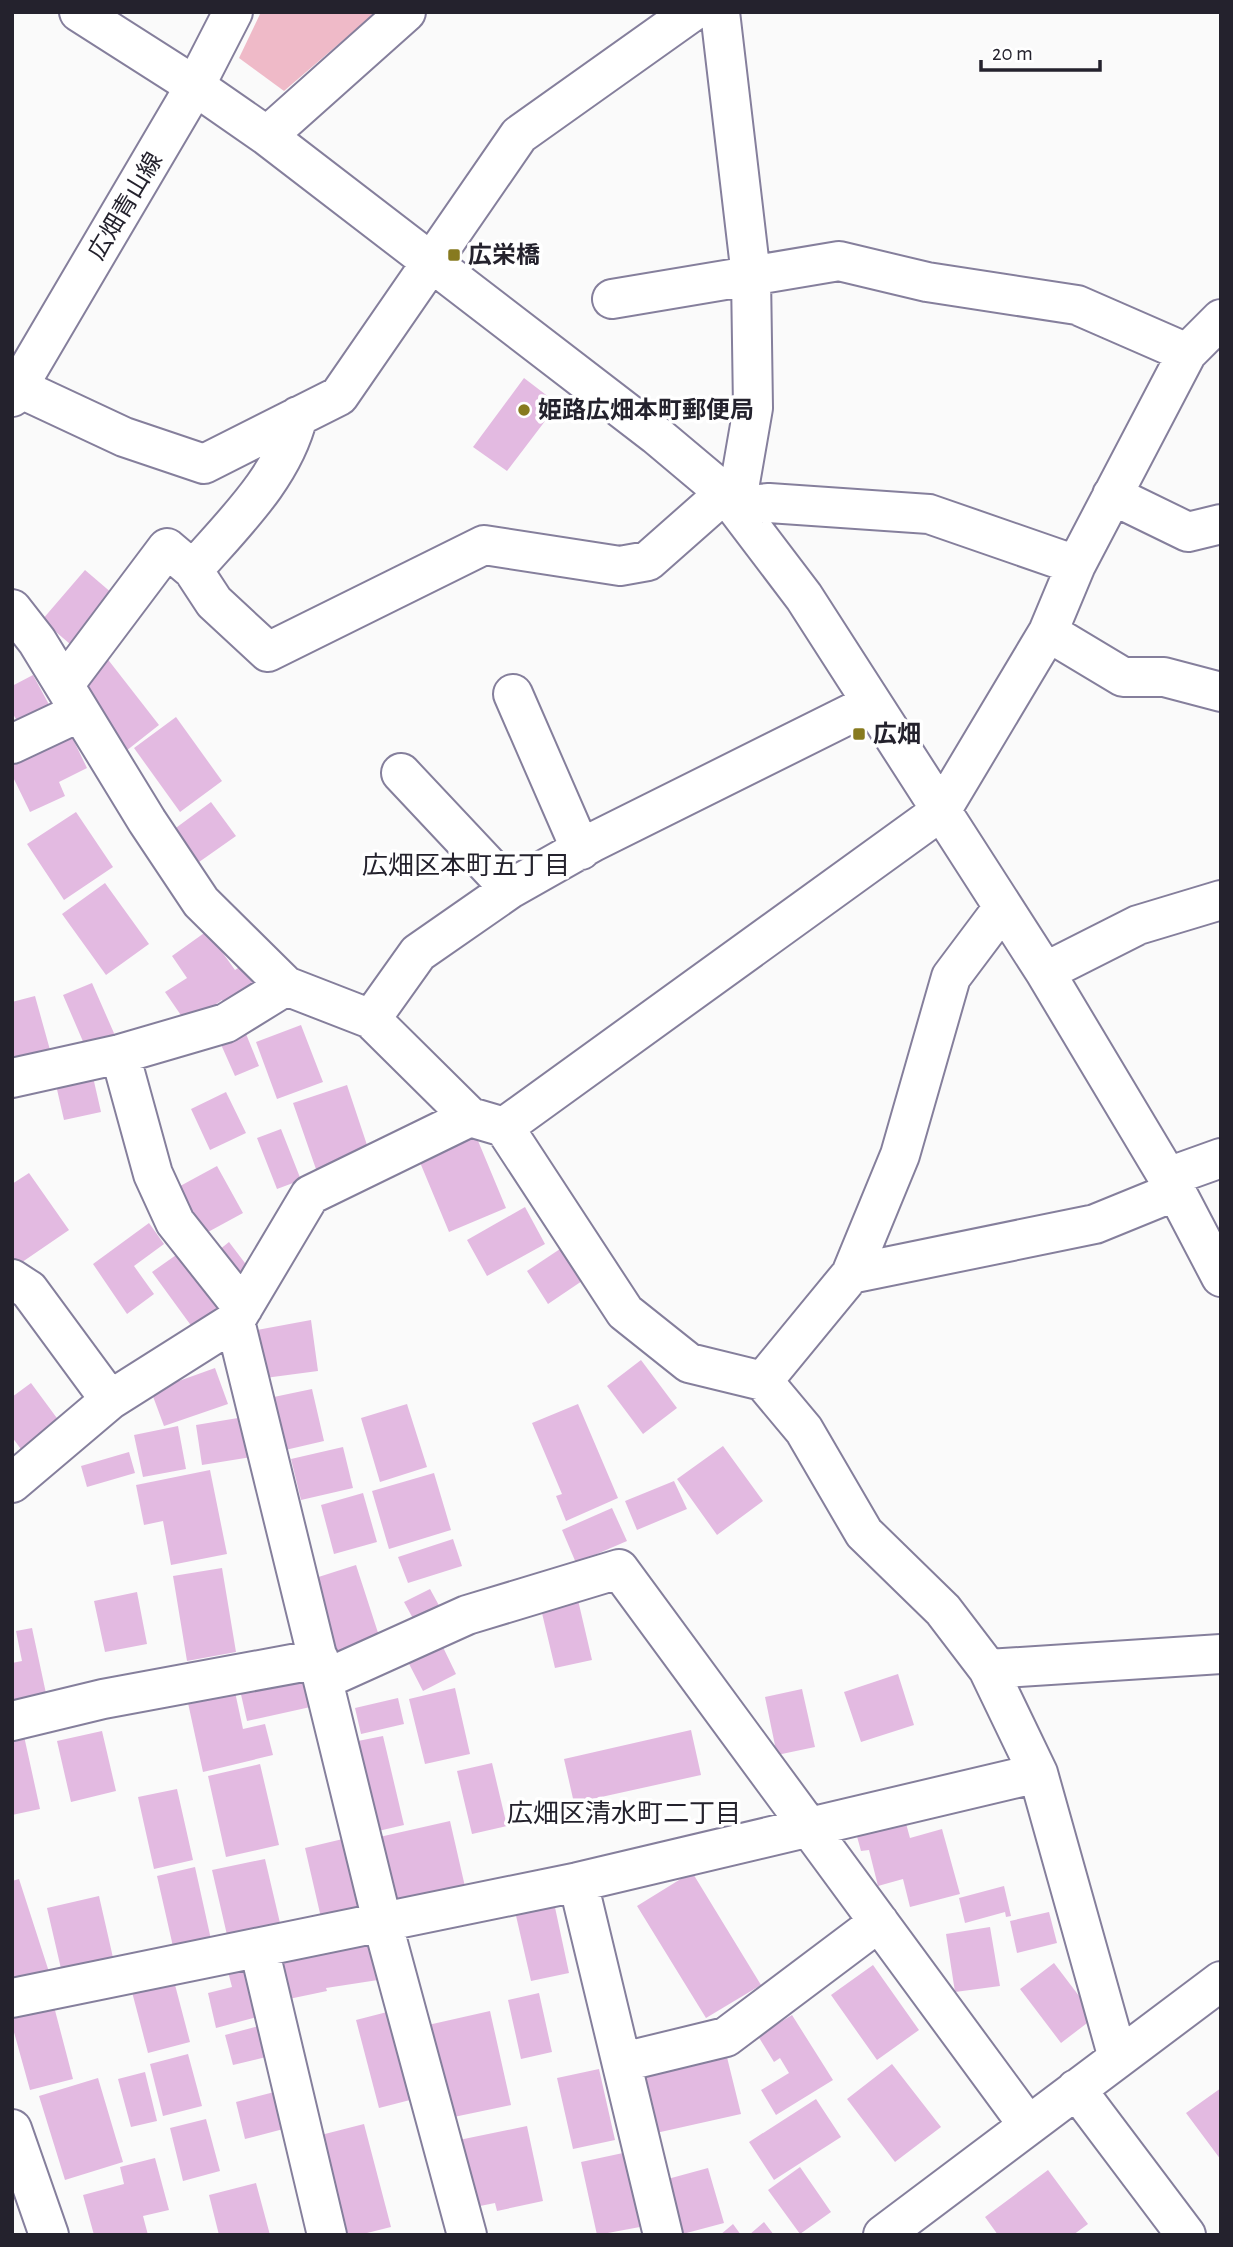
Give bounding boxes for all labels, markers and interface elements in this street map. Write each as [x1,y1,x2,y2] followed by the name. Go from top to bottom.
[981,28,1100,72] scale bar
[992,43,1033,64] text: 20 m
[83,148,167,264] street label: 広畑青山線
[468,242,540,268] place label: 広栄橋
[446,247,462,263] marker: 広栄橋
[538,397,754,423] place label: 姫路広畑本町郵便局
[516,402,532,418] marker: 姫路広畑本町郵便局
[873,721,921,747] place label: 広畑
[851,726,867,742] marker: 広畑
[362,852,570,879] district label: 広畑区本町五丁目
[507,1800,741,1827] district label: 広畑区清水町二丁目

